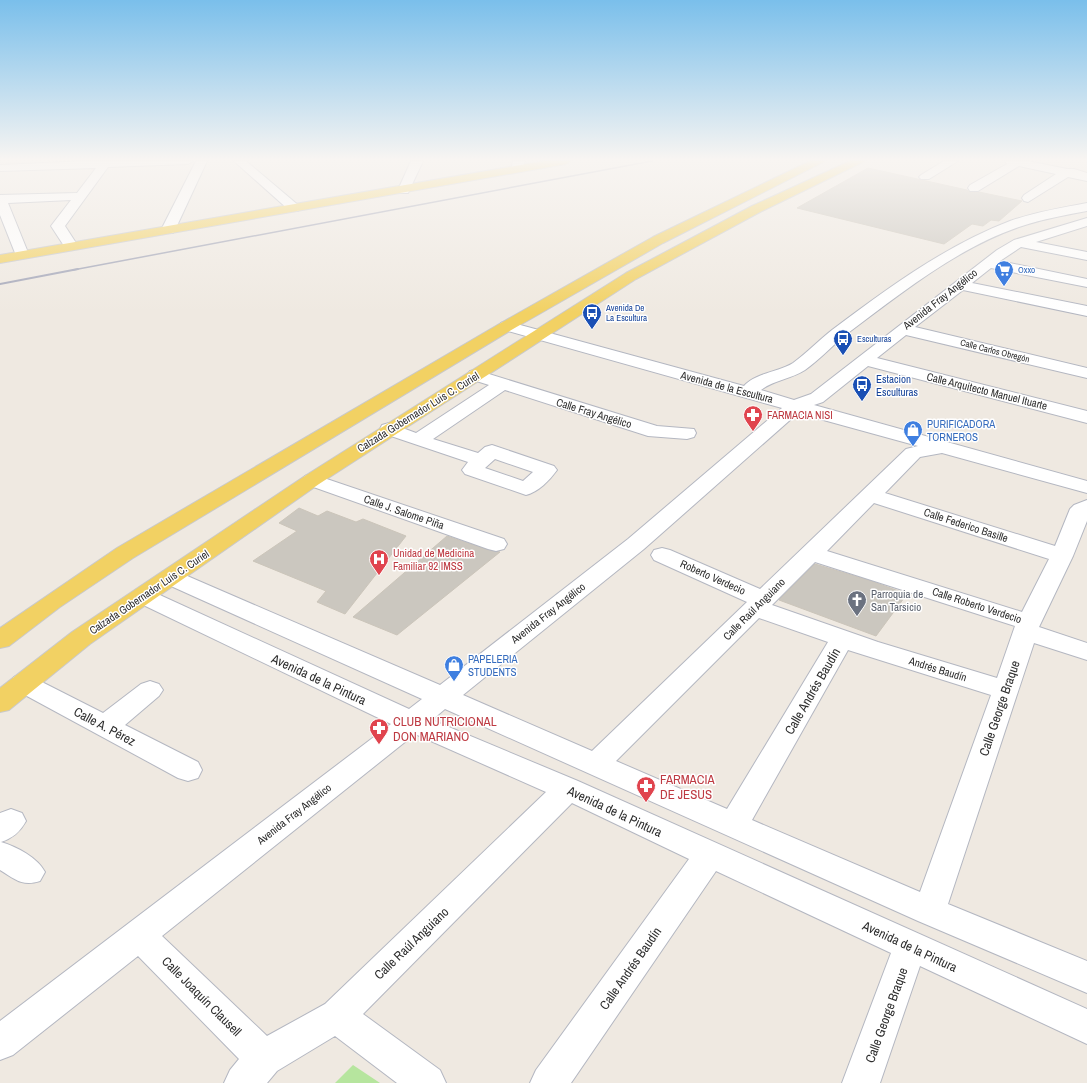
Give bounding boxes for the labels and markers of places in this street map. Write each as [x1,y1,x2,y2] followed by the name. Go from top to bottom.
[993,259,1015,287] supermarket icon: Oxxo
[1018,264,1035,276] place label: Oxxo
[581,302,603,330] bus stop icon: Avenida De La Escultura
[605,302,647,324] place label: Avenida De La Escultura
[832,328,854,356] bus stop icon: Esculturas
[857,333,892,345] place label: Esculturas
[876,372,919,399] place label: Estacion Esculturas
[851,374,873,402] bus stop icon: Estacion Esculturas
[742,404,764,432] pharmacy icon: FARMACIA NISI
[767,408,833,422] place label: FARMACIA NISI
[927,417,996,444] place label: PURIFICADORA TORNEROS
[902,419,924,447] shop icon: PURIFICADORA TORNEROS
[393,546,474,573] place label: Unidad de Medicina Familiar 92 IMSS
[368,548,390,576] hospital icon: Unidad de Medicina Familiar 92 IMSS
[871,587,923,614] place label: Parroquia de San Tarsicio
[846,589,868,617] church icon: Parroquia de San Tarsicio
[468,652,518,679] place label: PAPELERIA STUDENTS
[443,654,465,682] shop icon: PAPELERIA STUDENTS
[393,713,497,745] place label: CLUB NUTRICIONAL DON MARIANO
[368,717,390,745] pharmacy icon: CLUB NUTRICIONAL DON MARIANO
[660,771,715,803] place label: FARMACIA DE JESUS
[635,775,657,803] pharmacy icon: FARMACIA DE JESUS

